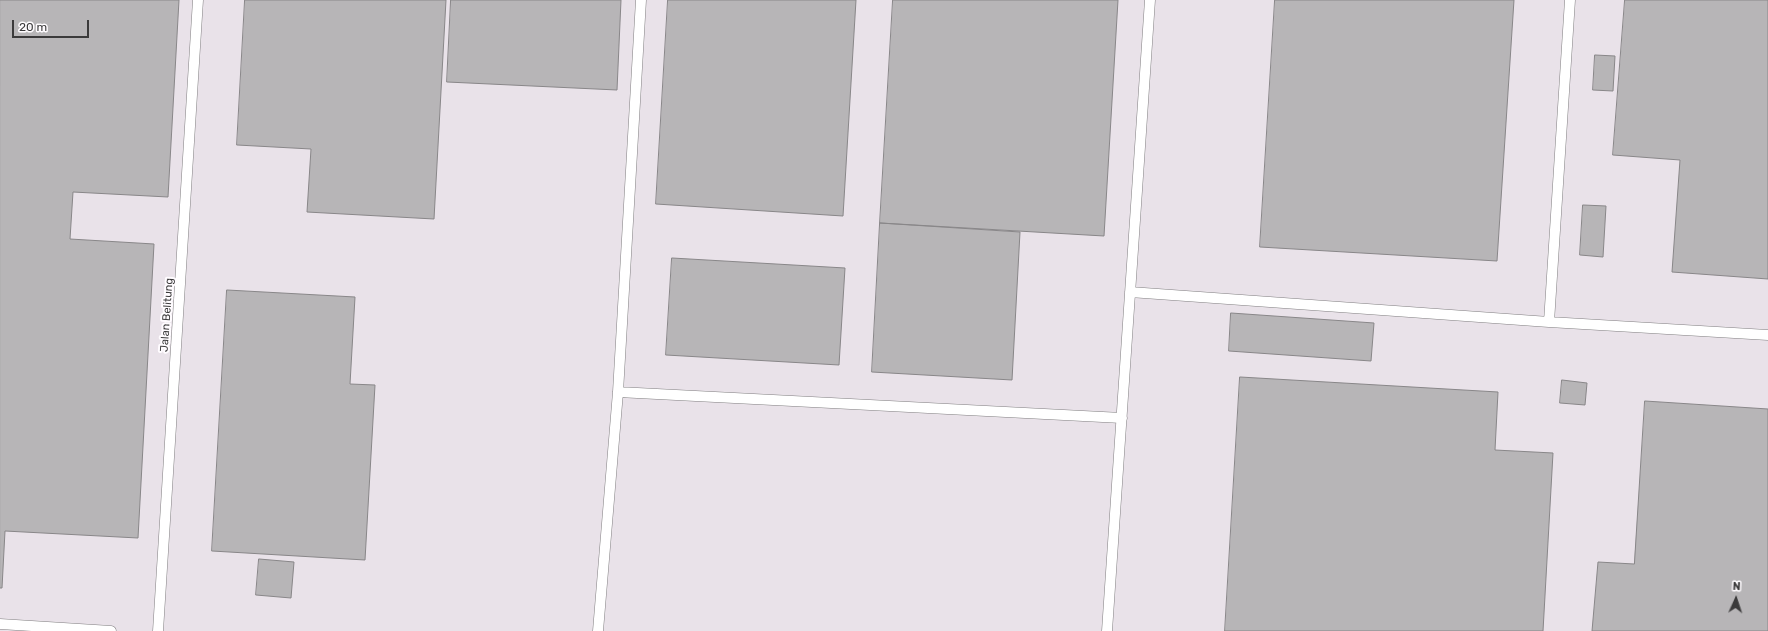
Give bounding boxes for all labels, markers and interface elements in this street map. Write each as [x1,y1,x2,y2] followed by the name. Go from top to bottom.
[14,12,91,38] scale bar
[19,20,47,34] text: 20 m
[158,278,176,352] street label: Jalan Belitung
[1716,579,1756,619] north arrow
[1732,580,1741,593] text: N

